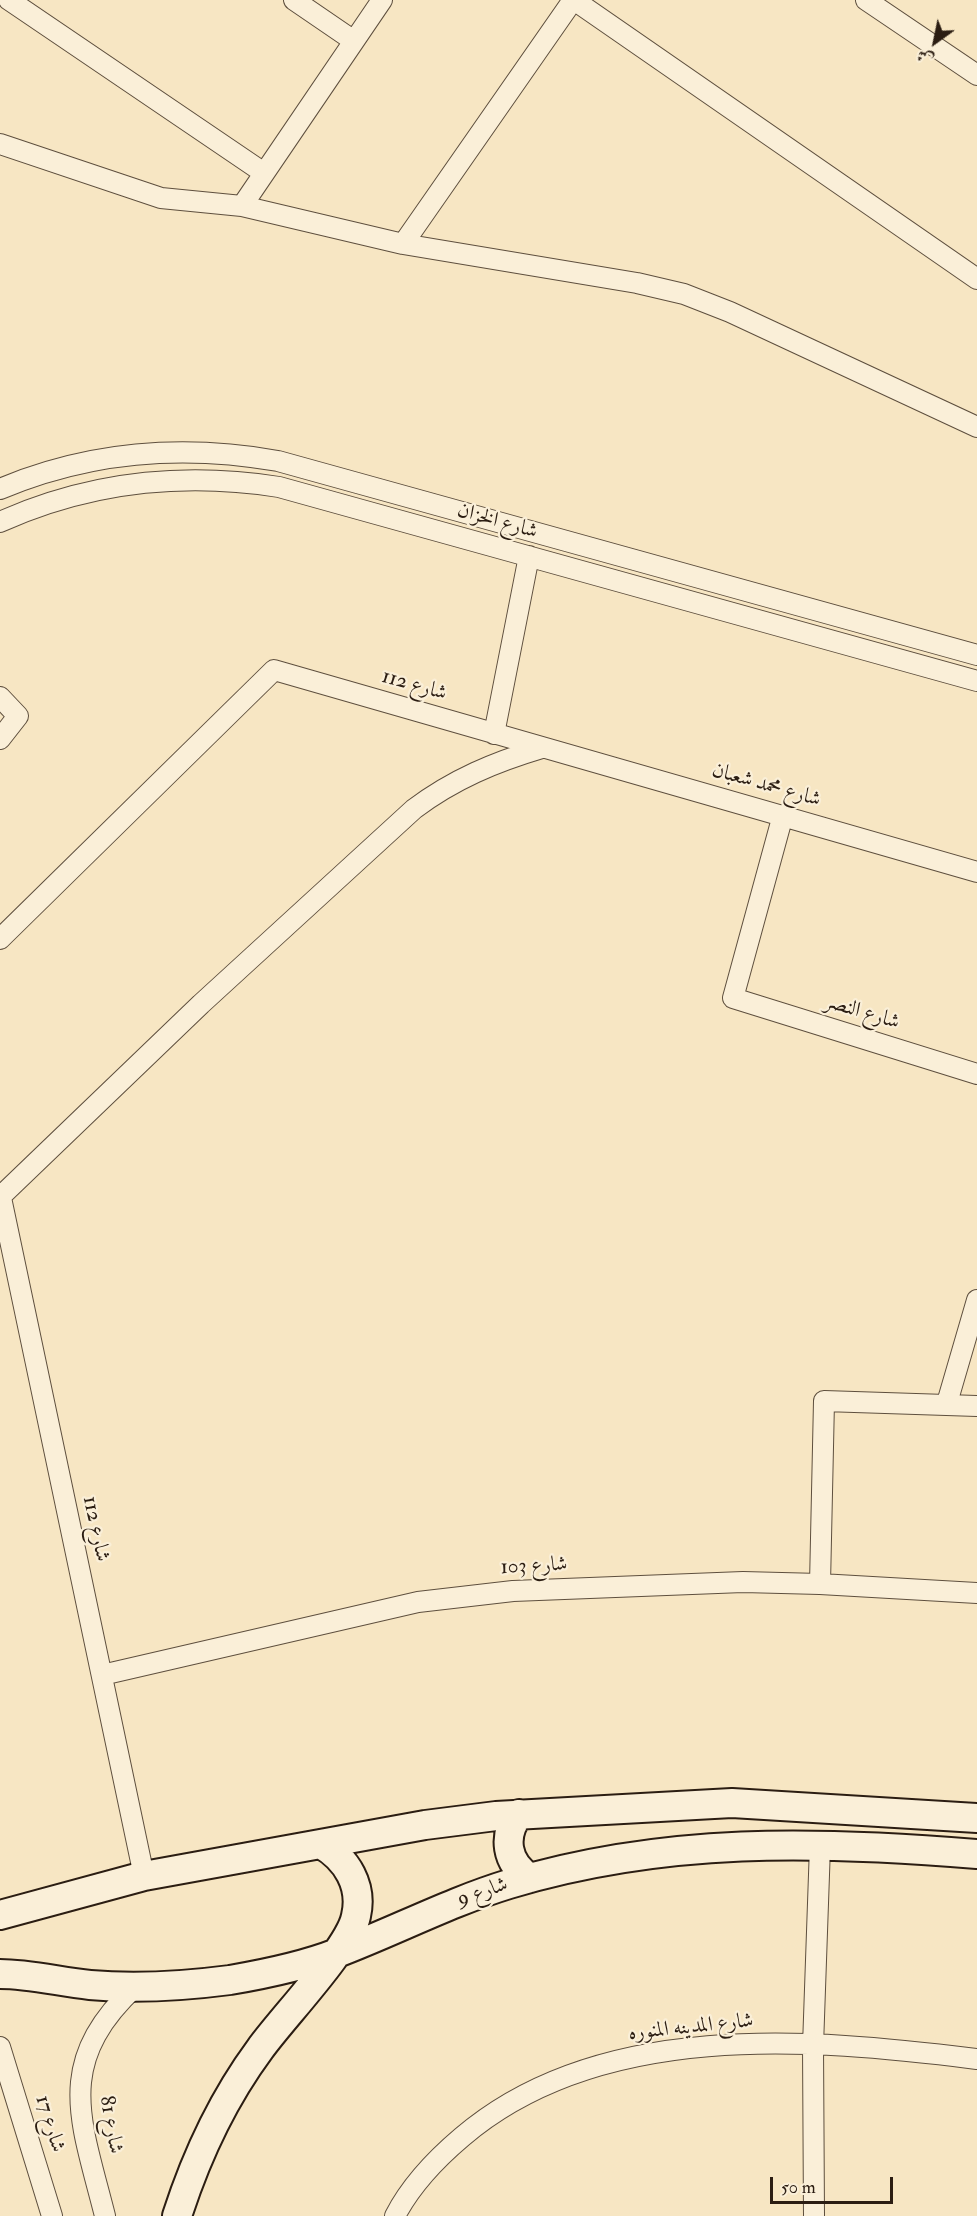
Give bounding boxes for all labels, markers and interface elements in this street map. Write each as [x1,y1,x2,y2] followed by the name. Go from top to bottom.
[905,12,965,72] north arrow
[913,44,937,70] text: ش
[454,499,540,545] street label: شارع الخزان
[379,665,449,707] street label: شارع 112
[709,758,823,814] street label: شارع محمد شعبان
[822,990,902,1036] street label: شارع النصر
[76,1494,114,1564] street label: شارع 112
[500,1553,568,1581] street label: شارع 103
[454,1873,512,1913] street label: شارع 9
[627,2009,755,2047] street label: شارع المدينه المنوره
[28,2093,70,2155] street label: شارع 17
[93,2094,127,2156] street label: شارع 81
[773,2165,896,2203] scale bar
[781,2176,816,2199] text: 50 m

